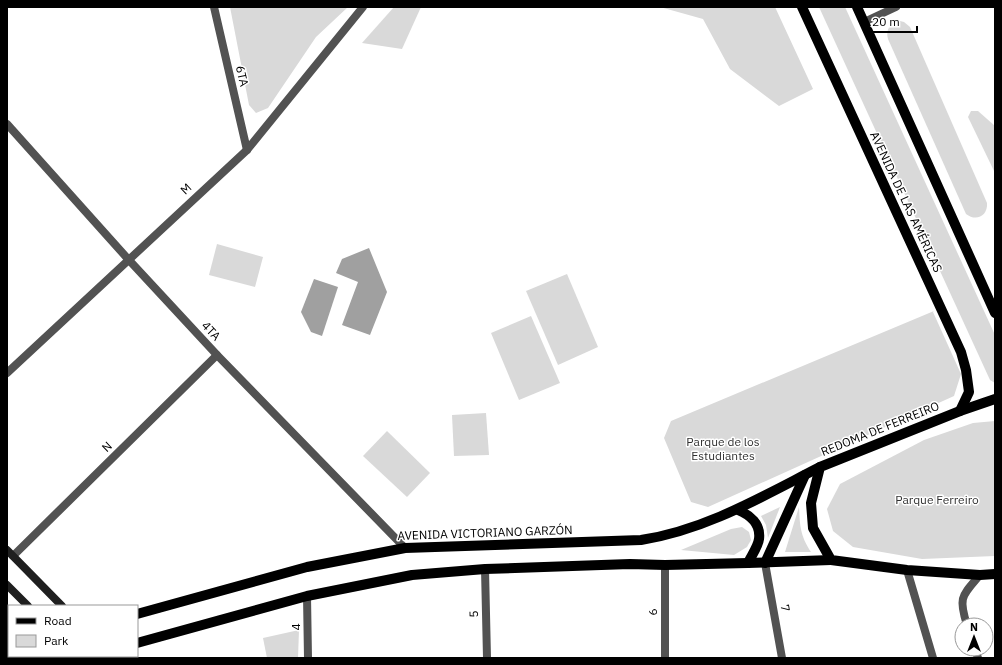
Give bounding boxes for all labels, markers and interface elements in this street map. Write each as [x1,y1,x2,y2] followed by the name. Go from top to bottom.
[866,8,917,34] scale bar
[872,14,900,29] text: 20 m
[233,64,252,88] street label: 6TA
[867,129,946,275] street label: AVENIDA DE LAS AMÉRICAS
[177,180,194,197] street label: M
[199,318,224,344] street label: 4TA
[818,398,941,459] street label: REDOMA DE FERREIRO
[686,434,760,463] park label: Parque de los Estudiantes
[98,438,115,455] street label: N
[895,492,979,507] park label: Parque Ferreiro
[397,522,573,543] street label: AVENIDA VICTORIANO GARZÓN
[777,603,794,613] street label: 7
[8,605,138,657] legend
[645,608,660,616] street label: 6
[466,610,481,618] street label: 5
[44,613,72,628] text: Road
[954,617,994,657] north arrow
[970,620,978,634] text: N
[288,623,303,631] street label: 4
[44,633,69,648] text: Park

